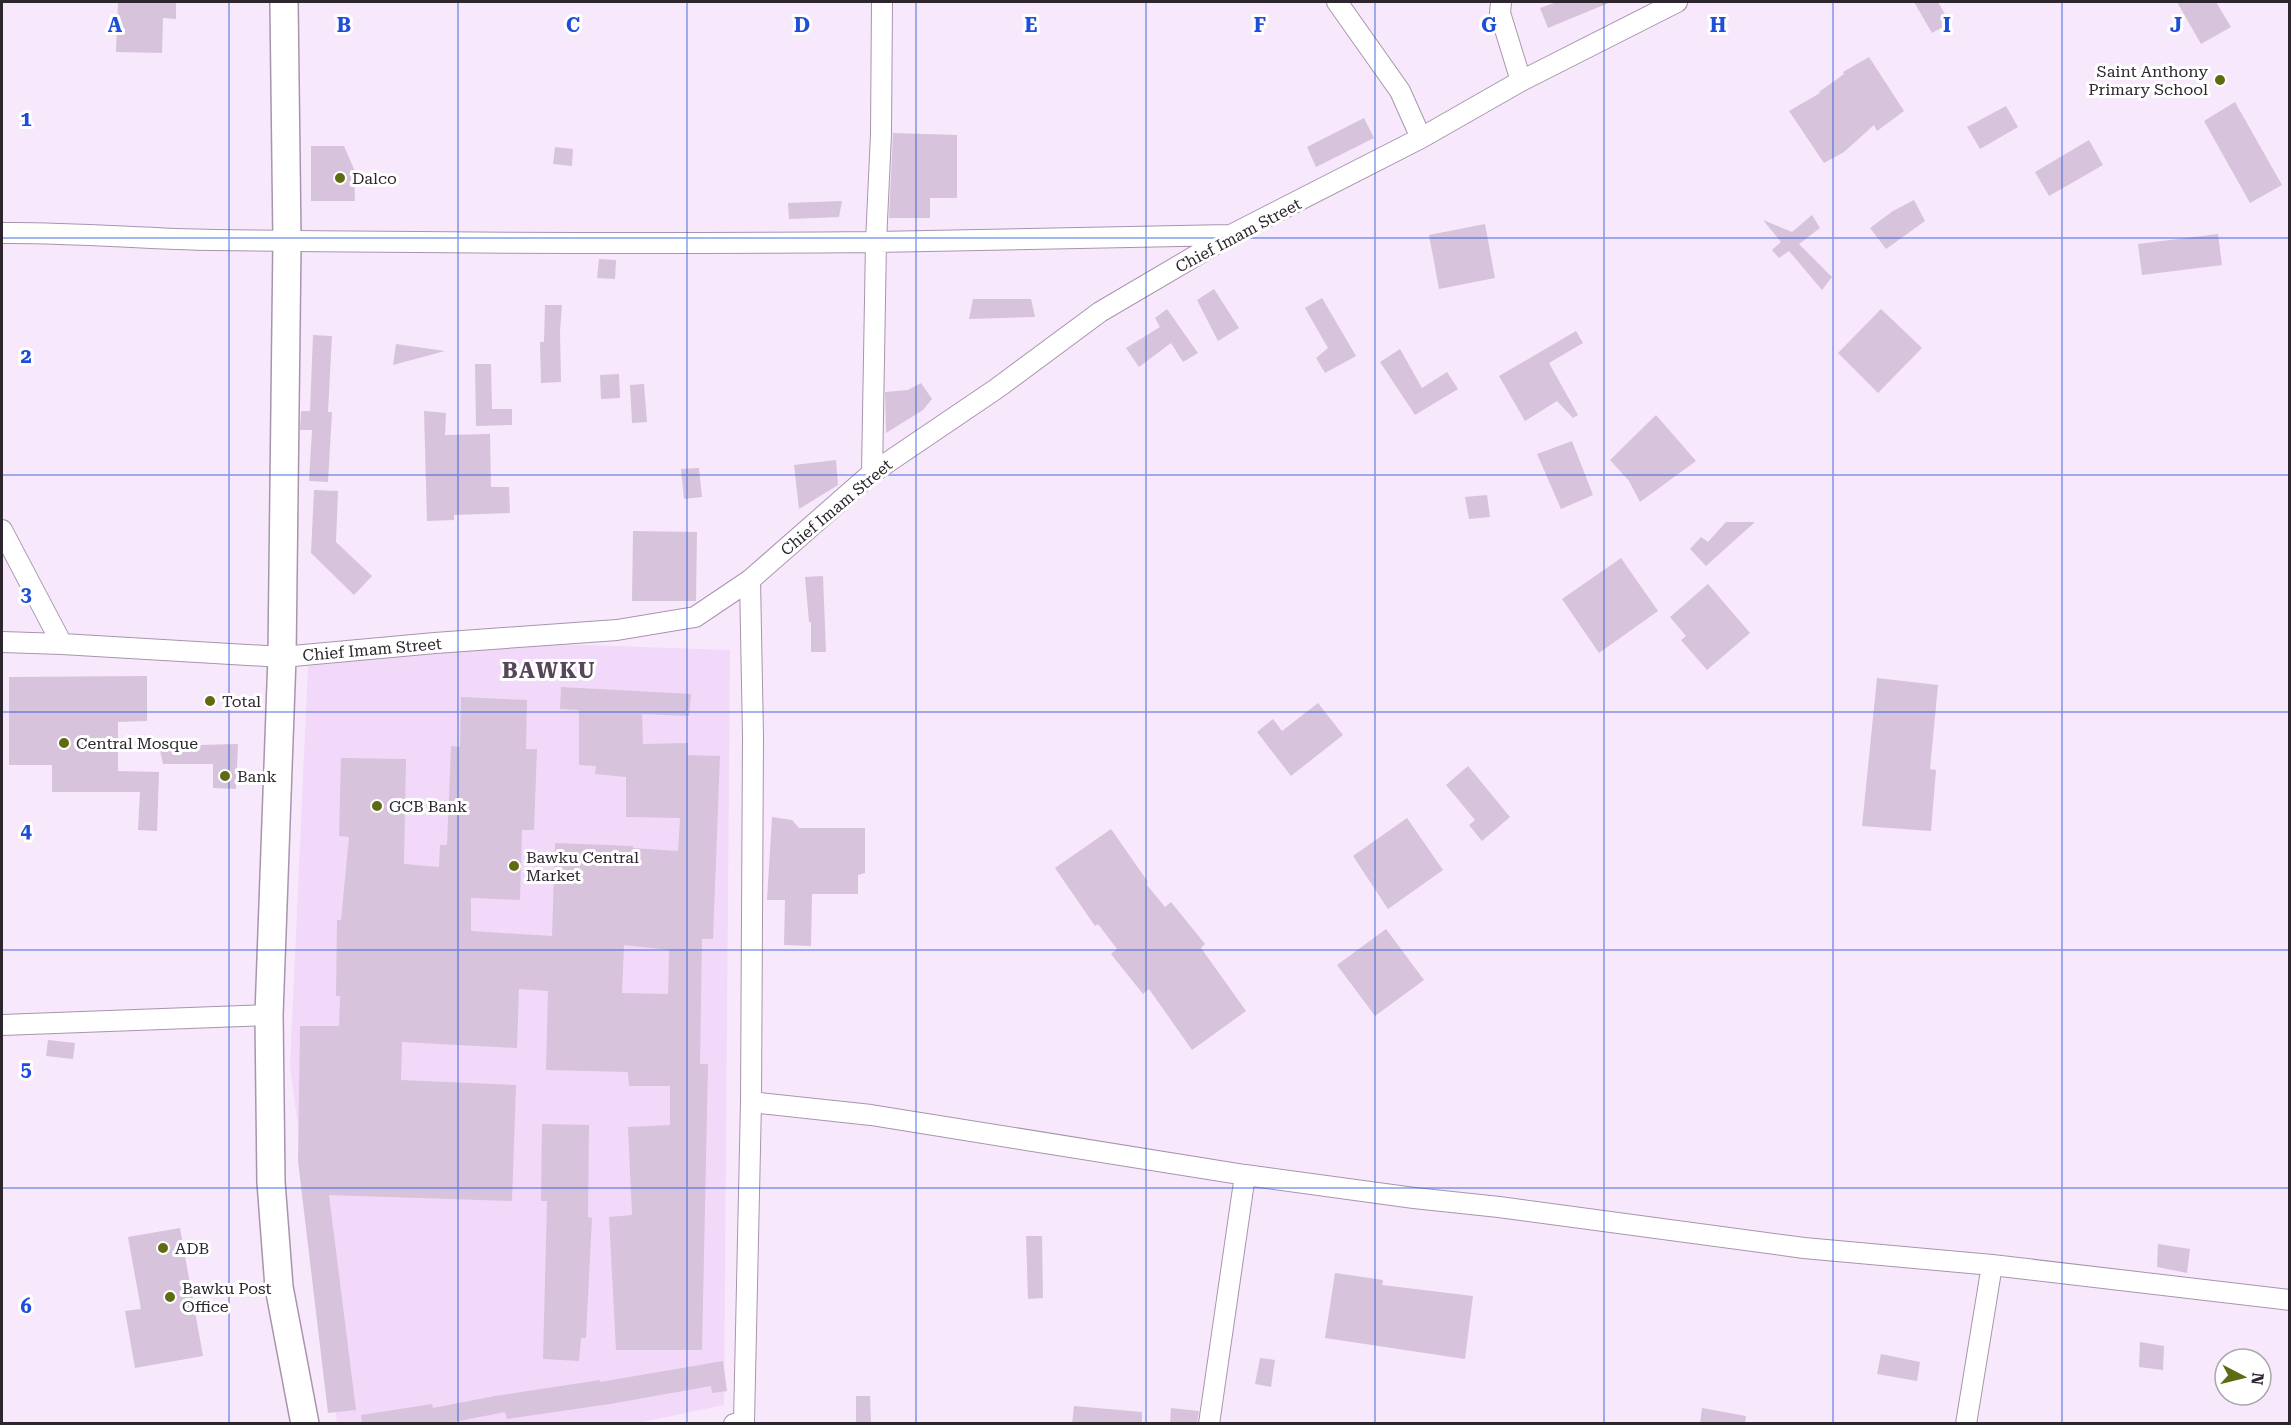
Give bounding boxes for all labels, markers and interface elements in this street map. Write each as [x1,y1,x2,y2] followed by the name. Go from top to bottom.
[108,13,123,37] text: A
[337,13,351,37] text: B
[566,13,580,37] text: C
[794,13,810,37] text: D
[1025,13,1038,37] text: E
[1254,13,1266,37] text: F
[1481,13,1497,37] text: G
[1710,13,1726,37] text: H
[1943,13,1951,37] text: I
[2170,13,2182,37] text: J
[2088,62,2209,99] place label: Saint Anthony Primary School
[2213,73,2227,87] marker: Saint Anthony Primary School
[20,107,32,131] text: 1
[352,169,397,188] place label: Dalco
[333,171,347,185] marker: Dalco
[1172,194,1304,277] street label: Chief Imam Street
[20,344,32,368] text: 2
[777,455,896,560] street label: Chief Imam Street
[20,582,32,606] text: 3
[302,634,442,665] street label: Chief Imam Street
[502,658,596,683] district label: BAWKU
[222,692,261,711] place label: Total
[203,694,217,708] marker: Total
[76,734,198,753] place label: Central Mosque
[57,736,71,750] marker: Central Mosque
[237,767,277,786] place label: Bank
[218,769,232,783] marker: Bank
[389,797,467,816] place label: GCB Bank
[370,799,384,813] marker: GCB Bank
[20,819,32,843] text: 4
[526,848,639,885] place label: Bawku Central Market
[507,859,521,873] marker: Bawku Central Market
[20,1057,32,1081] text: 5
[175,1239,209,1258] place label: ADB
[156,1241,170,1255] marker: ADB
[182,1279,272,1316] place label: Bawku Post Office
[163,1290,177,1304] marker: Bawku Post Office
[20,1294,32,1318] text: 6
[2213,1347,2273,1407] north arrow
[2247,1371,2268,1386] text: N

